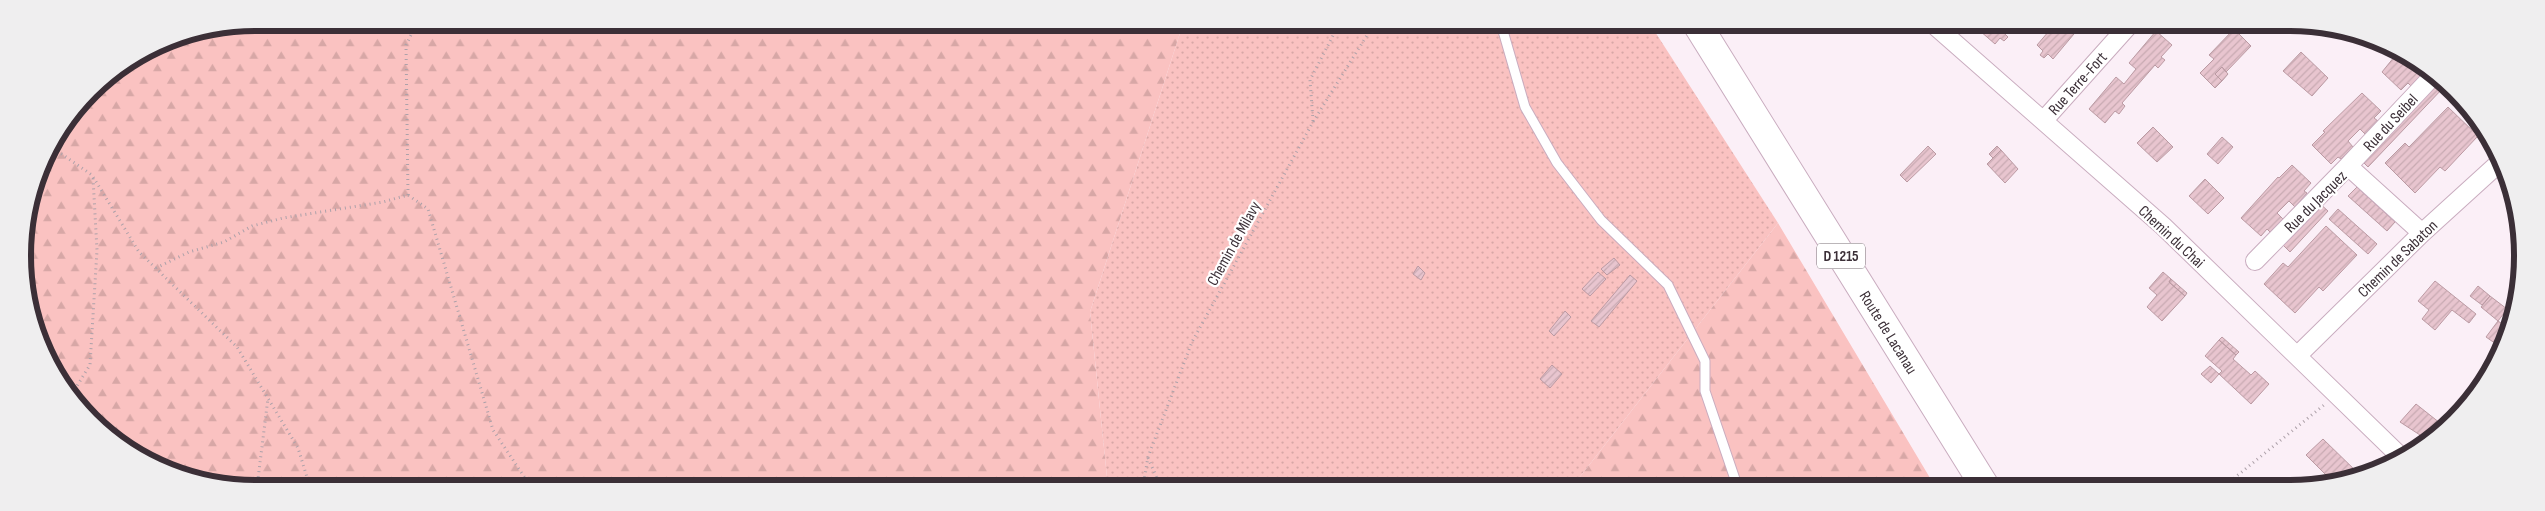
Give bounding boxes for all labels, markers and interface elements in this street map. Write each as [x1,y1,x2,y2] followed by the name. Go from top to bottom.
[2045,48,2111,119] street label: Rue Terre-Fort
[2360,90,2422,156] street label: Rue du Seibel
[2281,167,2351,237] street label: Rue du Jacquez
[1203,198,1265,289] street label: Chemin de Milavy
[2134,202,2208,272] street label: Chemin du Chai
[2354,216,2442,302] street label: Chemin de Sabaton
[1817,244,1865,268] road number: D 1215
[1855,288,1921,378] street label: Route de Lacanau

